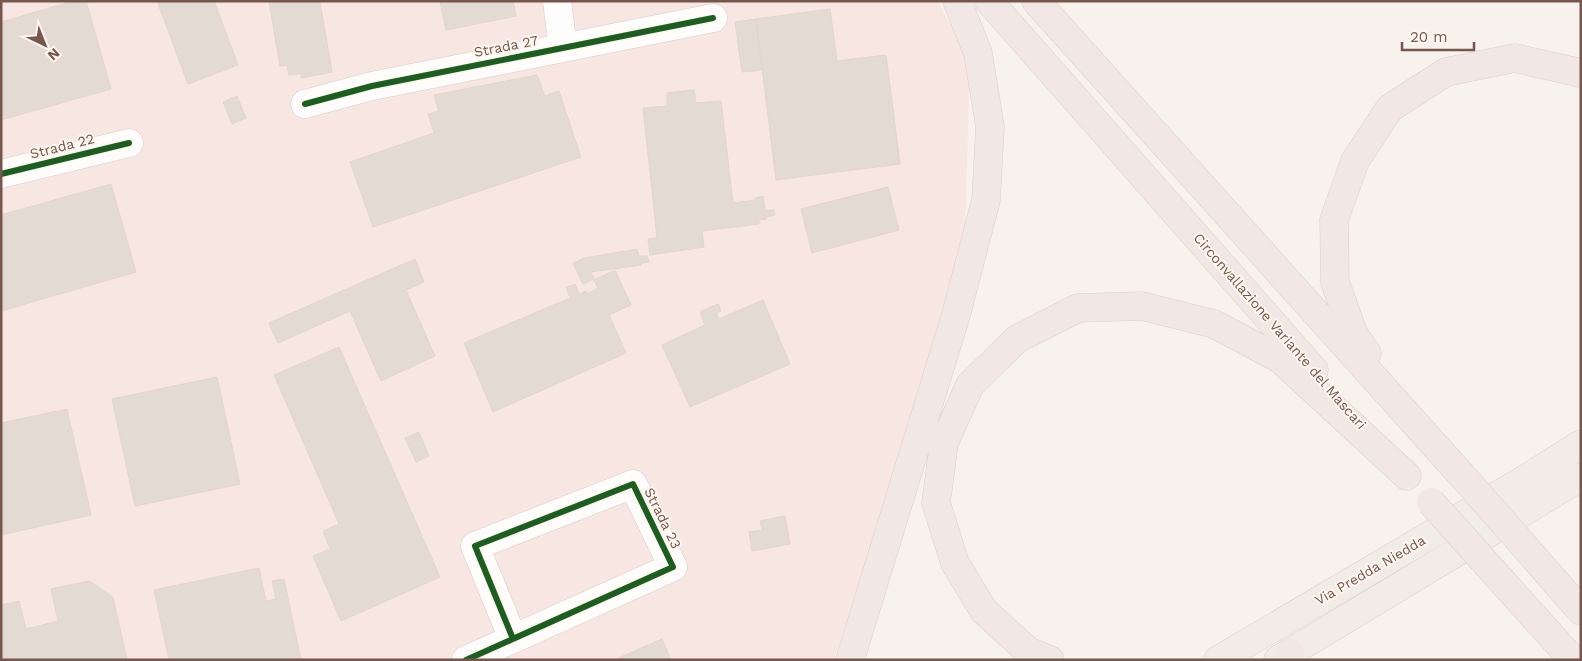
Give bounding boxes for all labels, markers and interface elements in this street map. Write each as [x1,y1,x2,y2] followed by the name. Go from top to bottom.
[20,20,70,70] north arrow
[1402,20,1474,52] scale bar
[1410,28,1448,46] text: 20 m
[472,32,540,60] street label: Strada 27
[45,45,63,64] text: N
[28,130,96,162] street label: Strada 22
[1191,230,1369,432] street label: Circonvallazione Variante del Mascari
[641,485,685,551] street label: Strada 23
[1312,532,1428,608] street label: Via Predda Niedda

